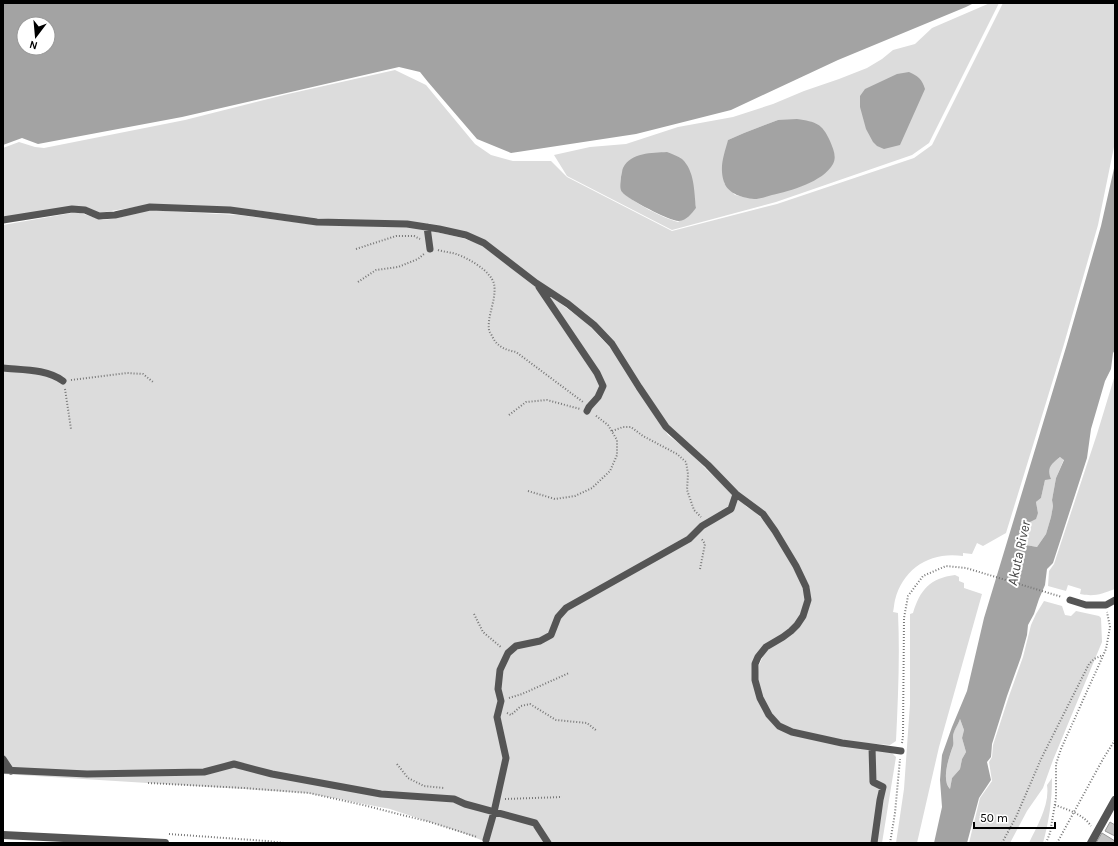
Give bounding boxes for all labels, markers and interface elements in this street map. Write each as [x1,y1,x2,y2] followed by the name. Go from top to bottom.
[16,16,56,56] north arrow
[28,38,39,52] text: N
[1004,518,1034,587] water label: Akuta River
[974,804,1055,830] scale bar
[980,811,1008,825] text: 50 m

